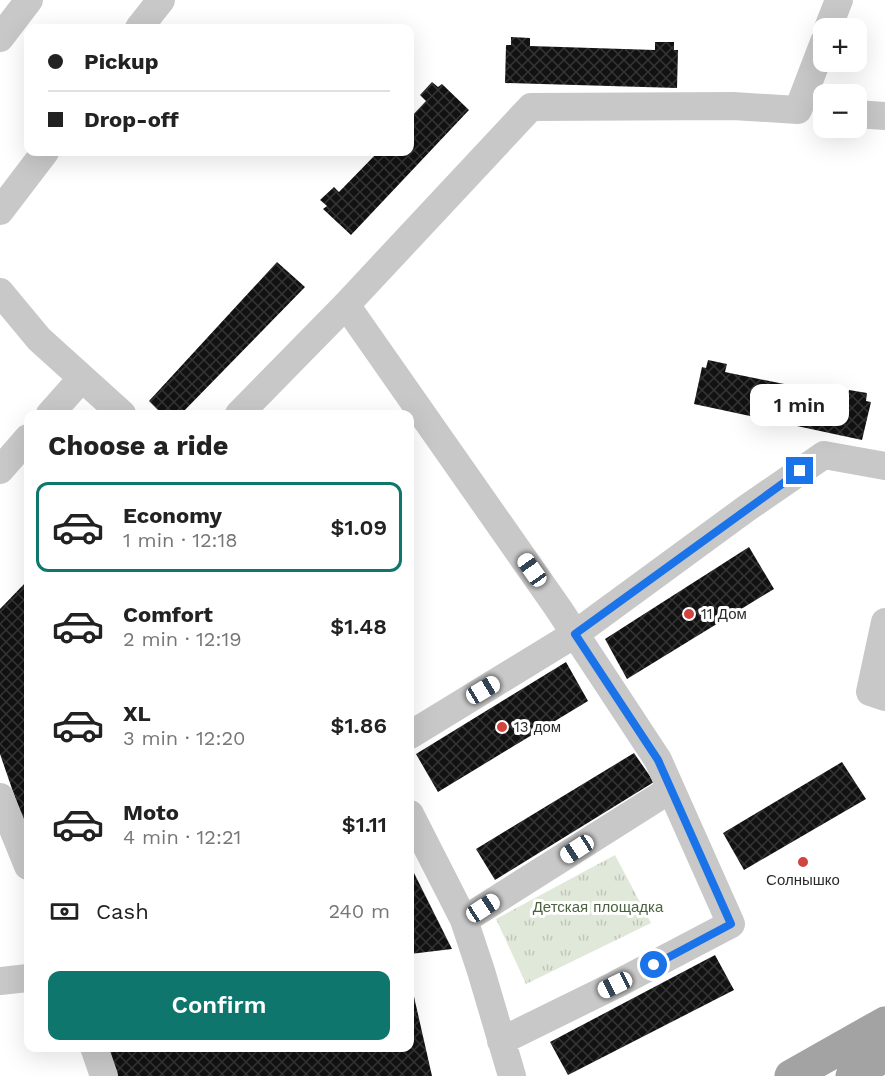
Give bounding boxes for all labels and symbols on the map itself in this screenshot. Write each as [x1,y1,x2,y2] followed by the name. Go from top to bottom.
[750,384,850,426] callout: 1 min
[786,457,813,484] route end
[514,550,550,590] car
[701,605,747,623] place label: 11 Дом
[682,607,696,621] marker: 11 Дом
[463,673,503,707] car
[514,718,561,736] place label: 13 дом
[495,720,509,734] marker: 13 дом
[557,832,597,866] car
[796,855,810,869] marker: Солнышко
[766,871,840,889] place label: Солнышко
[463,891,503,925] car
[533,898,664,916] park label: Детская площадка
[640,951,667,978] route start
[595,969,635,1001] car

